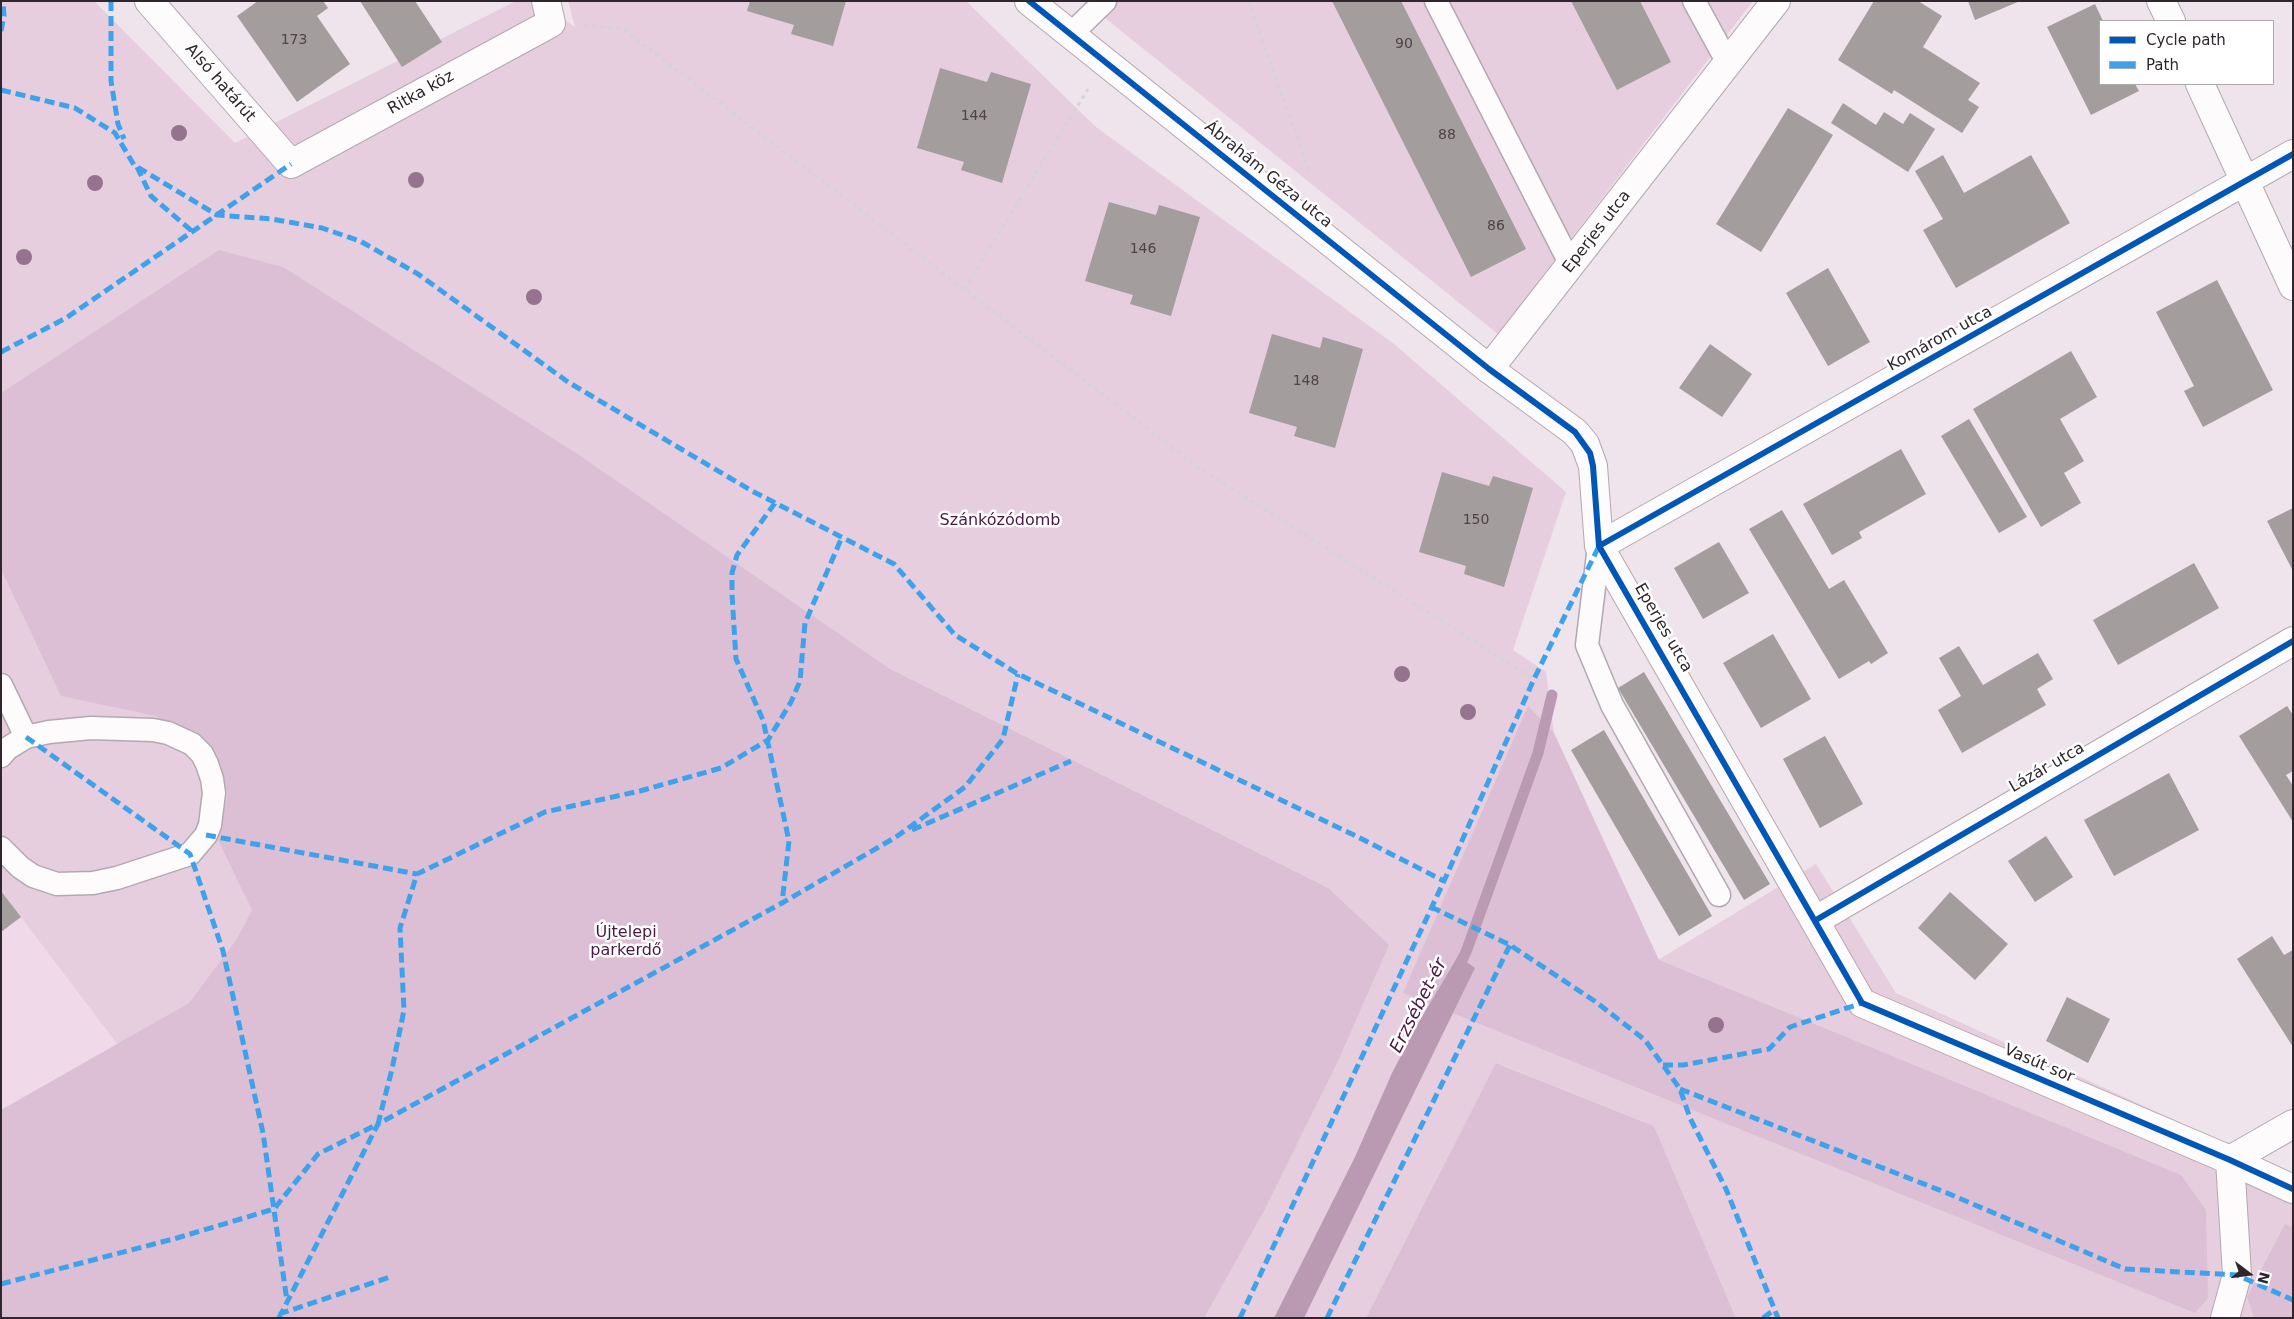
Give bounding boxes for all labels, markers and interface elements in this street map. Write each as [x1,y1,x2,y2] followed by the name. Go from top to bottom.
[2099,20,2274,85] legend
[2146,31,2226,49] text: Cycle path
[281,32,307,48] house number: 173
[1395,36,1413,52] house number: 90
[181,40,259,126] street label: Alsó határút
[2146,56,2179,74] text: Path
[385,67,457,119] street label: Ritka köz
[961,108,987,124] house number: 144
[1200,118,1336,232] street label: Ábrahám Géza utca
[1438,127,1456,143] house number: 88
[1559,187,1635,277] street label: Eperjes utca
[1487,218,1505,234] house number: 86
[1130,241,1156,257] house number: 146
[1884,302,1996,376] street label: Komárom utca
[1293,373,1319,389] house number: 148
[940,511,1060,531] park label: Szánkózódomb
[1463,512,1489,528] house number: 150
[1630,580,1696,676] street label: Eperjes utca
[2006,739,2088,797] street label: Lázár utca
[590,923,662,961] park label: Újtelepi parkerdő
[1386,955,1452,1057] water label: Erzsébet-ér
[2001,1041,2077,1087] street label: Vasút sor
[2224,1249,2274,1299] north arrow
[2254,1270,2273,1286] text: N

